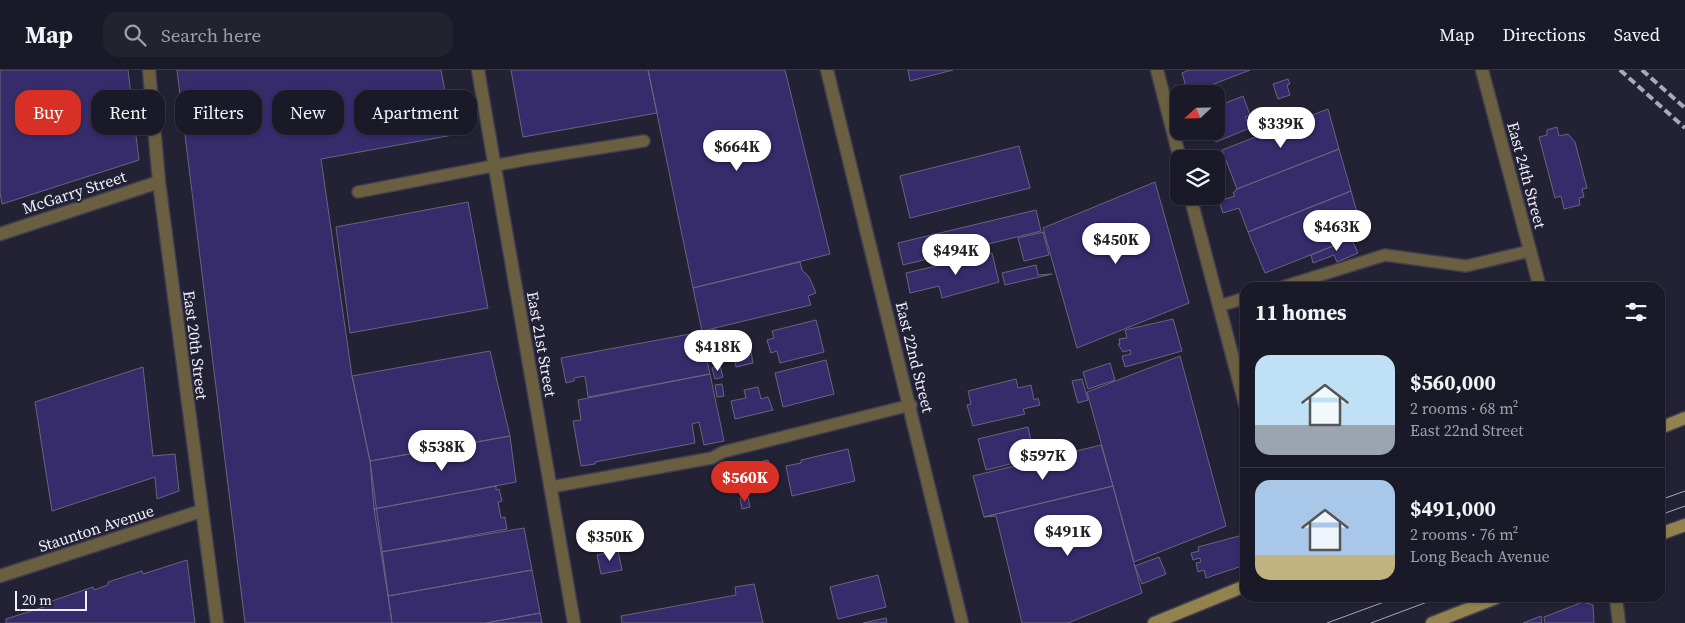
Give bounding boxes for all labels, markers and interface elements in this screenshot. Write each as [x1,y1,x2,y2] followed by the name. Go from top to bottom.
[103,12,453,57] search box
[25,18,73,51] text: Map
[121,21,149,49] icon: search
[161,22,261,48] text: Search here
[1439,22,1475,47] text: Map
[1503,22,1586,47] text: Directions
[1614,22,1660,47] text: Saved
[1170,85,1225,140] north arrow
[1170,85,1225,205] map controls
[15,90,81,135] chip: Buy
[91,90,165,135] chip: Rent
[175,90,262,135] chip: Filters
[272,90,344,135] chip: New
[354,90,477,135] chip: Apartment
[1246,106,1316,149] pin: $339K
[1258,112,1304,134] text: $339K
[1502,119,1552,232] street label: East 24th Street
[702,129,772,172] pin: $664K
[714,135,760,157] text: $664K
[1170,150,1225,205] button: layers
[19,165,129,219] street label: McGarry Street
[1302,210,1372,252] pin: $463K
[1314,215,1360,237] text: $463K
[1081,222,1151,265] pin: $450K
[1093,228,1139,250] text: $450K
[921,234,991,276] pin: $494K
[933,239,979,261] text: $494K
[178,289,214,402] street label: East 20th Street
[522,289,562,399] street label: East 21st Street
[1255,298,1347,327] text: 11 homes
[1622,298,1650,326] icon: filters
[891,299,940,416] street label: East 22nd Street
[683,330,753,372] pin: $418K
[695,335,741,357] text: $418K
[1410,368,1496,397] text: $560,000
[1295,375,1355,435] icon: home
[1410,397,1518,419] text: 2 rooms · 68 m²
[1410,419,1524,441] text: East 22nd Street
[407,430,477,472] pin: $538K
[419,435,465,457] text: $538K
[1008,438,1078,481] pin: $597K
[1020,444,1066,466] text: $597K
[710,460,780,503] pin: $560K
[722,466,768,488] text: $560K
[1410,494,1496,523] text: $491,000
[35,499,157,557] street label: Staunton Avenue
[1295,500,1355,560] icon: home
[1033,514,1103,557] pin: $491K
[575,520,645,562] pin: $350K
[1045,520,1091,542] text: $491K
[1410,523,1518,545] text: 2 rooms · 76 m²
[587,525,633,547] text: $350K
[1410,545,1550,567] text: Long Beach Avenue
[15,588,88,611] scale bar
[22,590,52,610] text: 20 m

